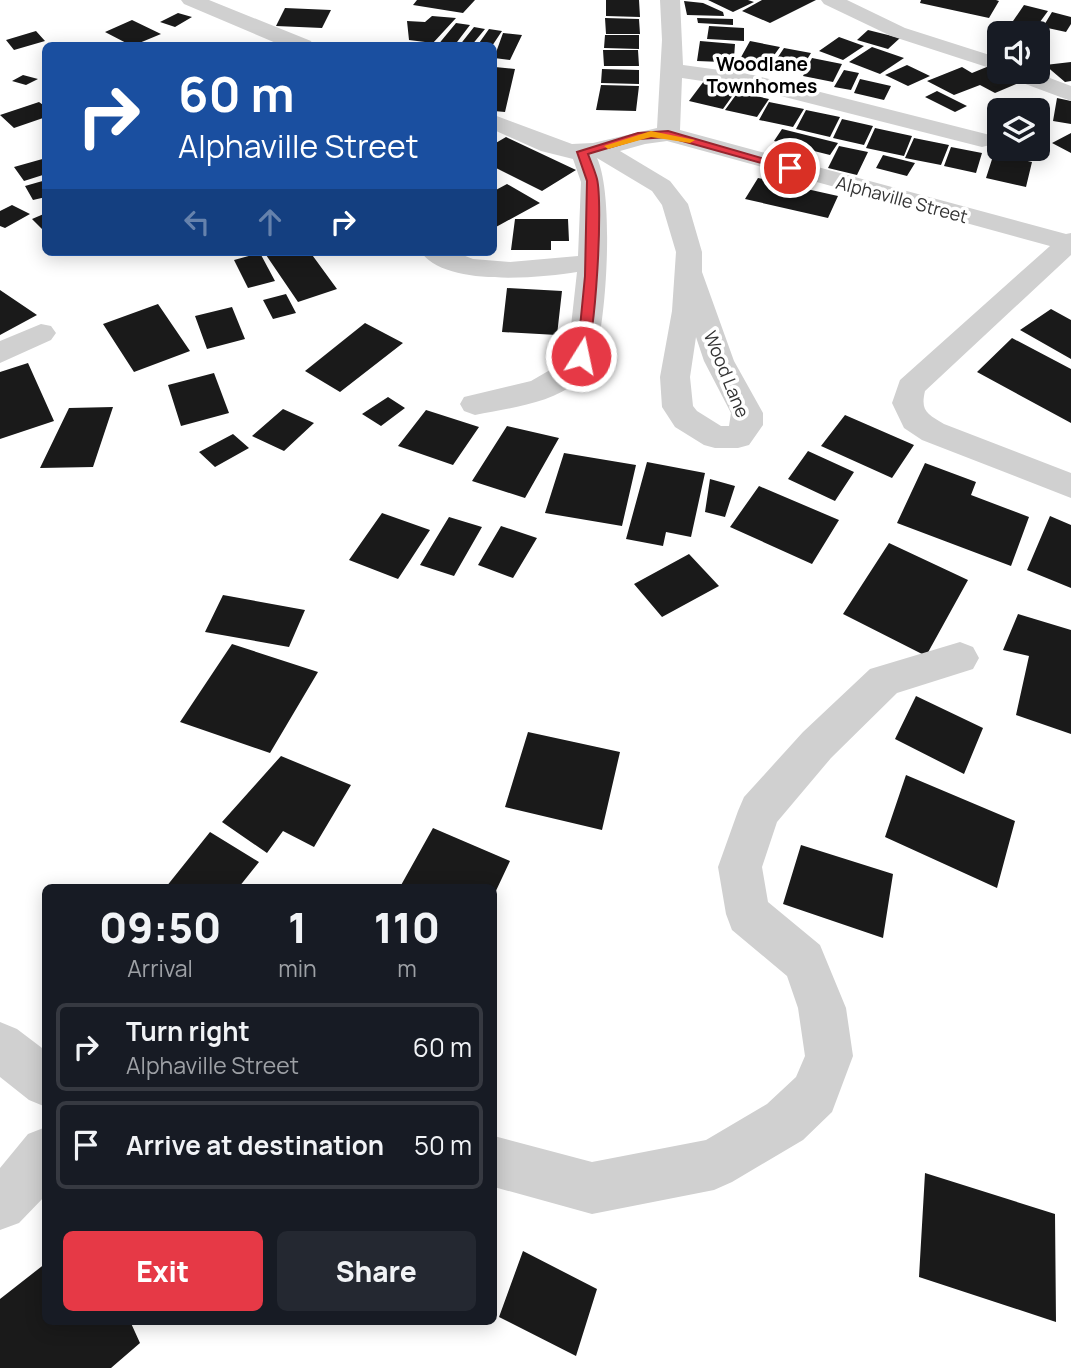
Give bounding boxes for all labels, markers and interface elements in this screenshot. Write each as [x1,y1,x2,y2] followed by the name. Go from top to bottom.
[987,21,1050,161] map controls
[987,21,1050,84] button: sound
[707,51,817,99] district label: Woodlane Townhomes
[178,60,295,127] text: 60 m
[63,70,154,161] icon: right
[987,98,1050,161] button: layers
[178,124,419,168] text: Alphaville Street
[760,138,820,198] pin
[771,149,809,187] icon: arrive
[834,170,970,228] street label: Alphaville Street
[178,203,216,241] icon: left
[251,203,289,241] icon: ahead
[324,203,362,241] icon: right
[544,319,618,393] position arrow
[699,327,755,421] street label: Wood Lane
[99,898,221,956] text: 09:50
[288,898,307,956] text: 1
[374,898,440,956] text: 110
[127,952,193,984] text: Arrival
[278,952,317,984] text: min
[397,952,417,984] text: m
[126,1013,250,1049] text: Turn right
[67,1028,105,1066] icon: right
[413,1029,472,1065] text: 60 m
[126,1049,299,1081] text: Alphaville Street
[67,1126,105,1164] icon: arrive
[126,1127,384,1163] text: Arrive at destination
[414,1127,472,1163] text: 50 m
[63,1231,263,1311] button: Exit
[277,1231,476,1311] button: Share

